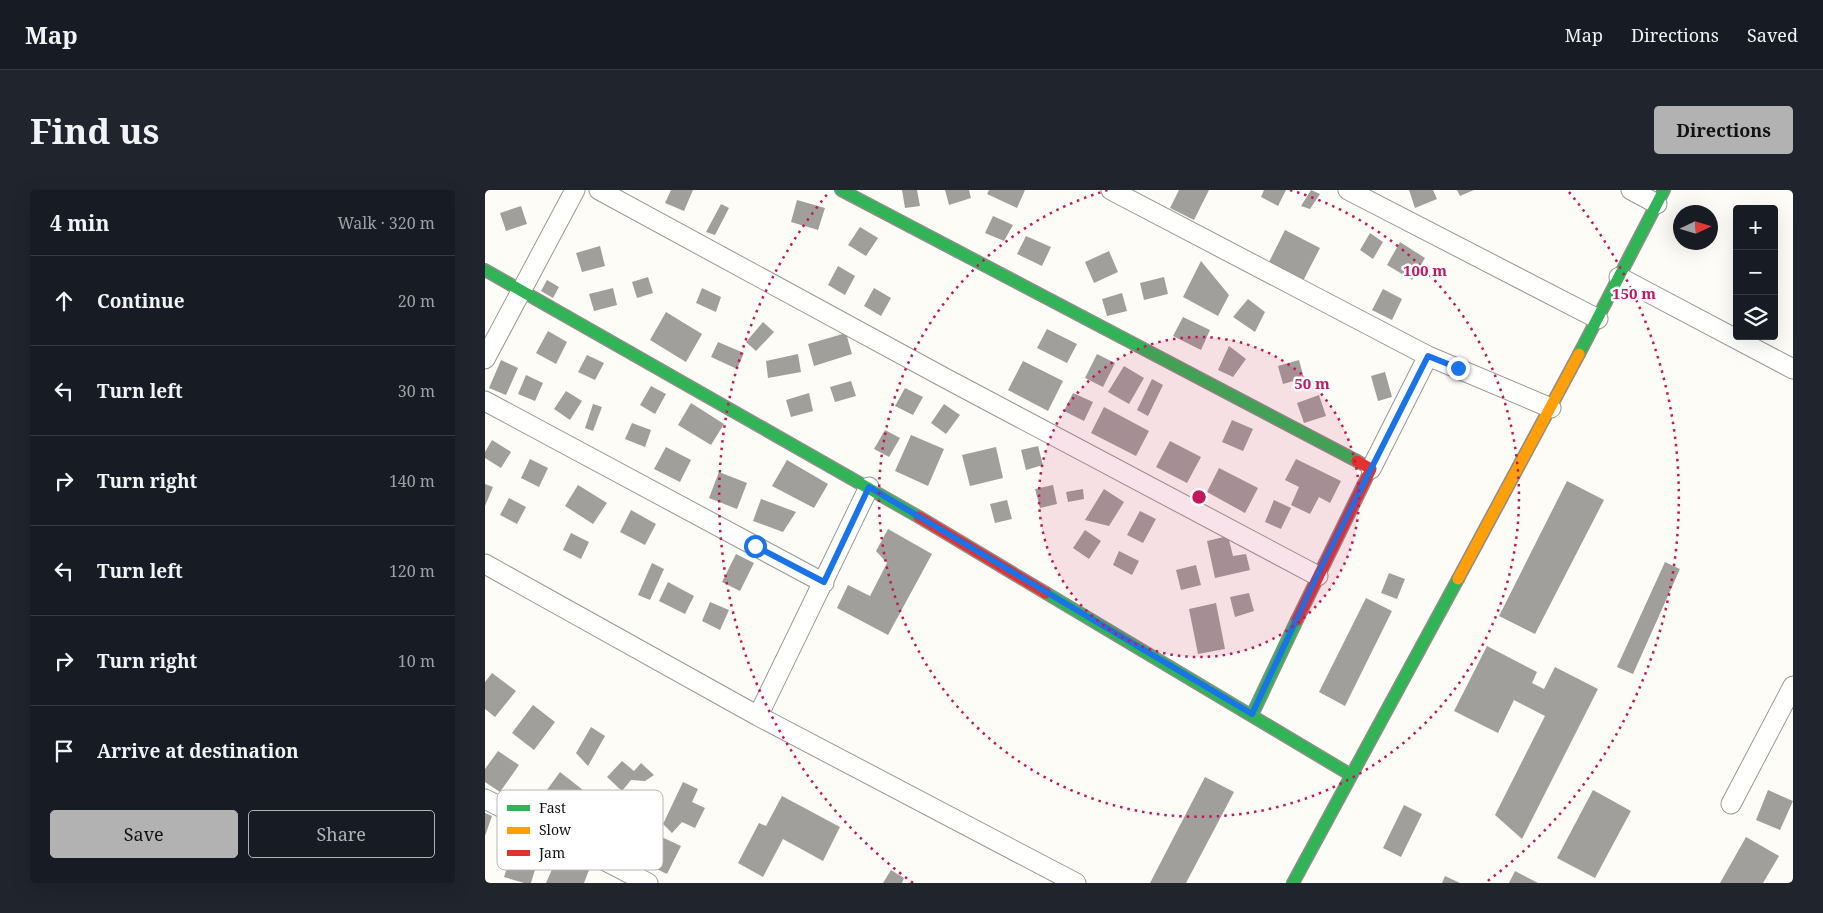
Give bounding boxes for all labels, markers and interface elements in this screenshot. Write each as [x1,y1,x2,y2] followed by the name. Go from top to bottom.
[25,18,78,51] text: Map
[1565,23,1603,47] text: Map
[1631,23,1719,47] text: Directions
[1747,23,1798,47] text: Saved
[1654,106,1793,154] button: Directions
[30,107,159,154] text: Find us
[1673,205,1718,250] north arrow
[1733,205,1778,340] map controls
[1733,205,1778,250] button: +
[50,209,109,237] text: 4 min
[338,212,435,234] text: Walk · 320 m
[1733,250,1778,295] button: −
[1403,260,1447,280] text: 100 m
[1612,283,1656,303] text: 150 m
[50,287,78,315] icon: ahead
[97,288,185,314] text: Continue
[398,290,435,312] text: 20 m
[1733,295,1778,340] button: layers
[1447,357,1470,380] route end
[1294,373,1330,393] text: 50 m
[50,377,78,405] icon: left
[97,378,183,404] text: Turn left
[398,380,435,402] text: 30 m
[50,467,78,495] icon: right
[97,468,197,494] text: Turn right
[389,470,435,492] text: 140 m
[1190,488,1208,506] centre of rings
[744,535,767,558] route start
[50,557,78,585] icon: left
[97,558,183,584] text: Turn left
[389,560,435,582] text: 120 m
[50,647,78,675] icon: right
[97,648,197,674] text: Turn right
[398,650,435,672] text: 10 m
[50,737,78,765] icon: arrive
[97,738,299,764] text: Arrive at destination
[497,790,663,870] legend
[539,798,566,817] text: Fast
[50,810,238,858] button: Save
[248,810,435,858] button: Share
[539,820,572,839] text: Slow
[538,843,565,862] text: Jam

